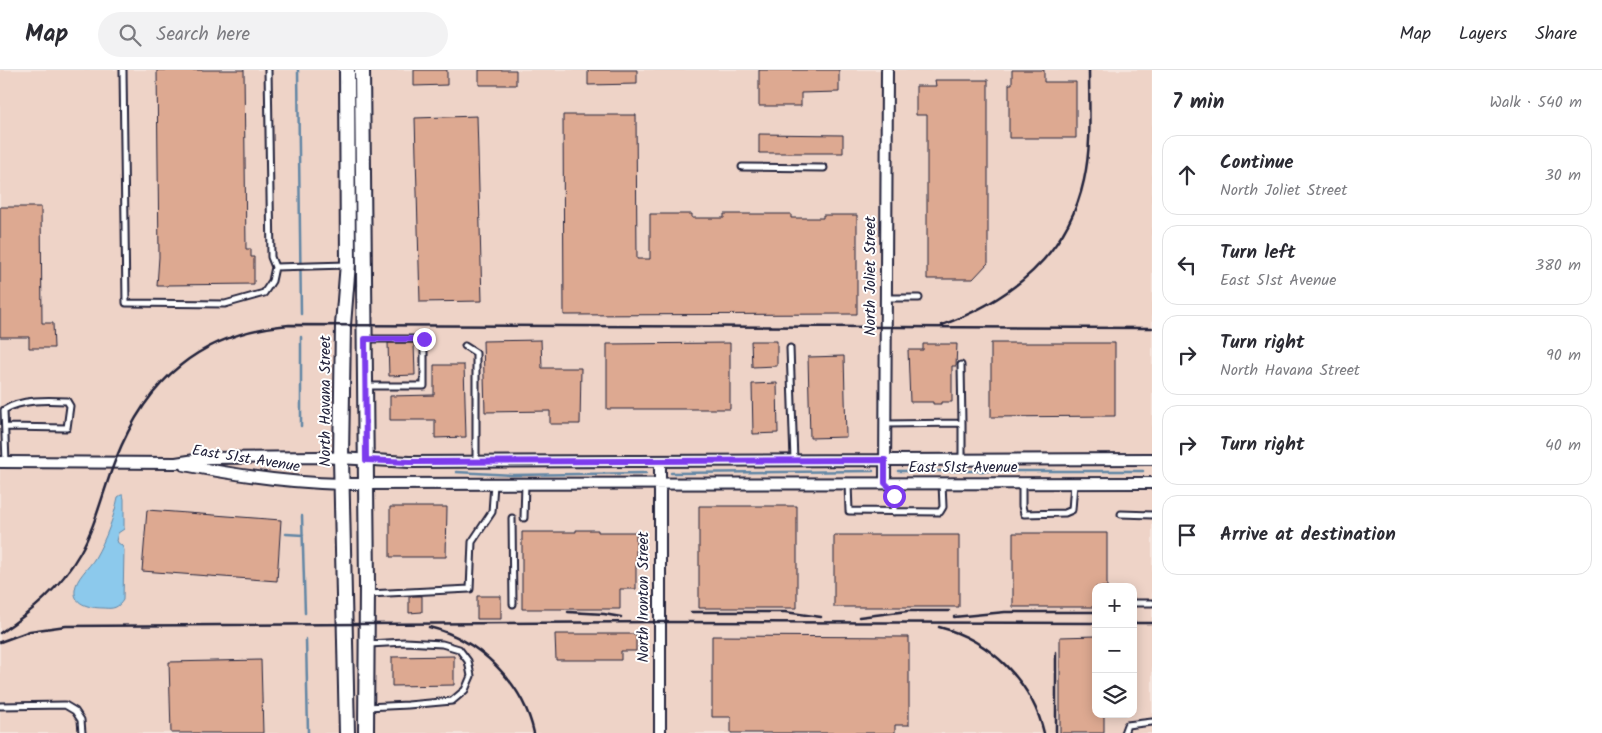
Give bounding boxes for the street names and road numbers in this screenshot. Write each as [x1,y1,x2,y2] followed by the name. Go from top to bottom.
[859,216,883,336] street label: North Joliet Street
[314,335,338,467] street label: North Havana Street
[190,439,302,479] street label: East 51st Avenue
[908,456,1018,480] street label: East 51st Avenue
[632,531,656,662] street label: North Ironton Street

